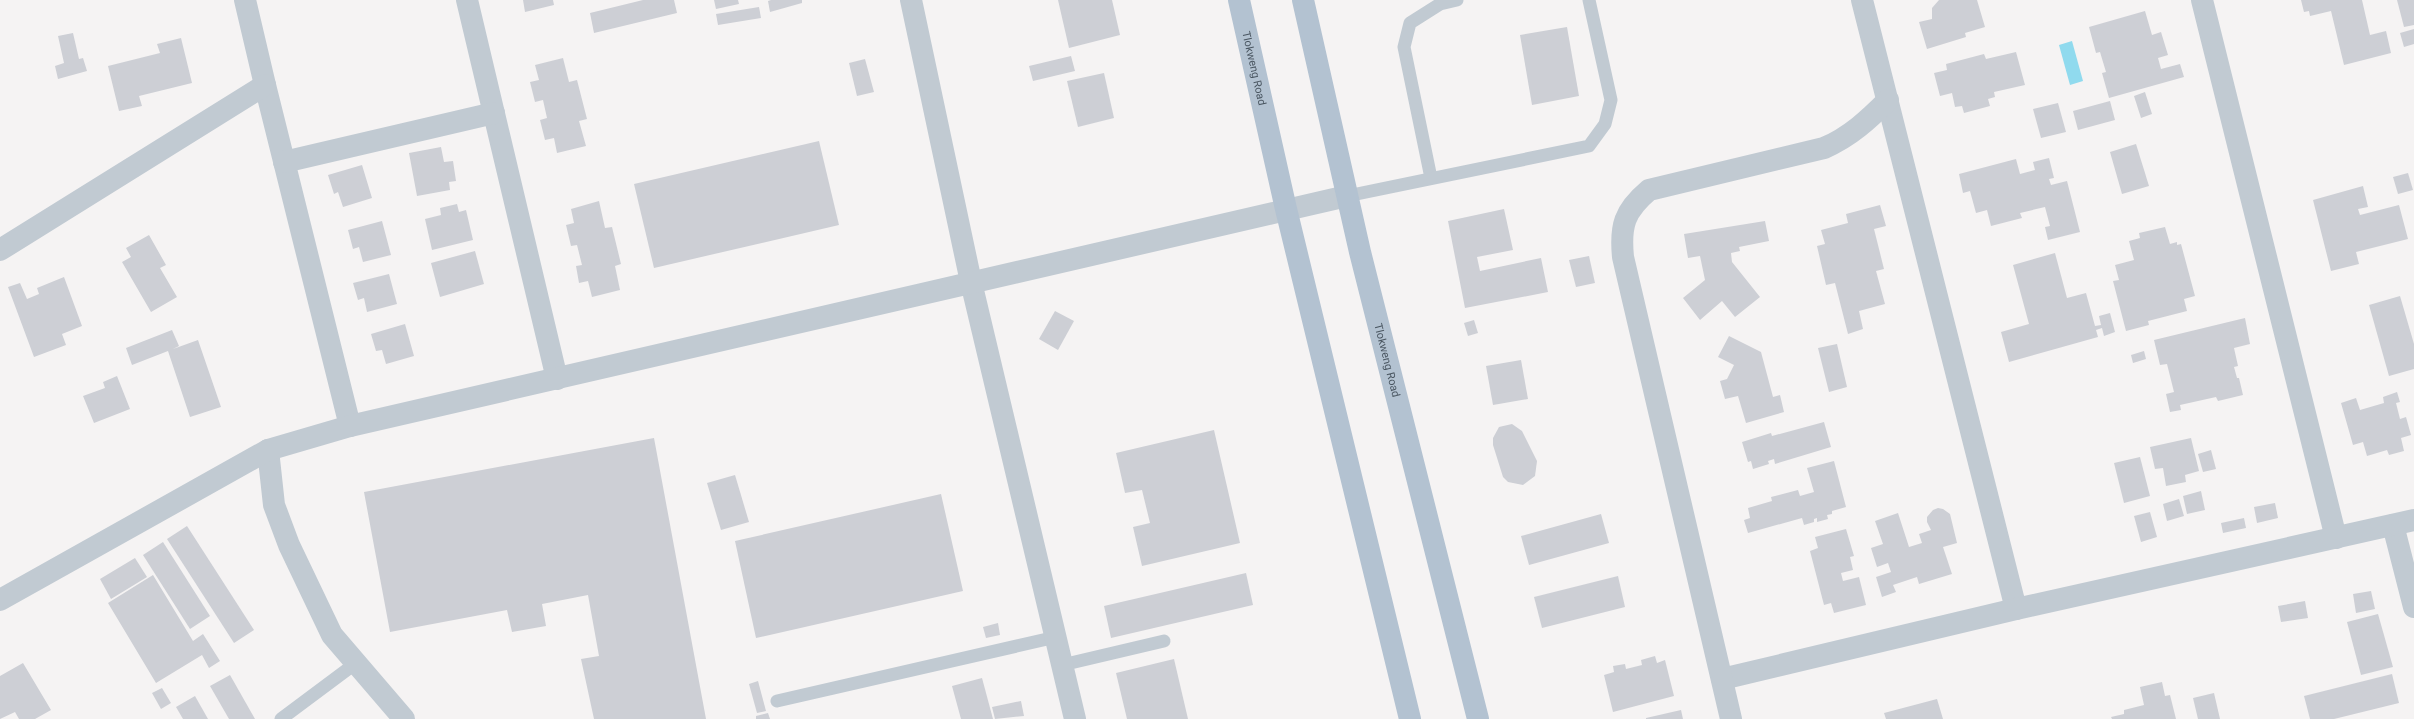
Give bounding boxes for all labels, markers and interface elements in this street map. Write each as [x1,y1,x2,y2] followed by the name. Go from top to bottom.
[1239,30,1268,107] street label: Tlokweng Road
[1371,322,1402,399] street label: Tlokweng Road

